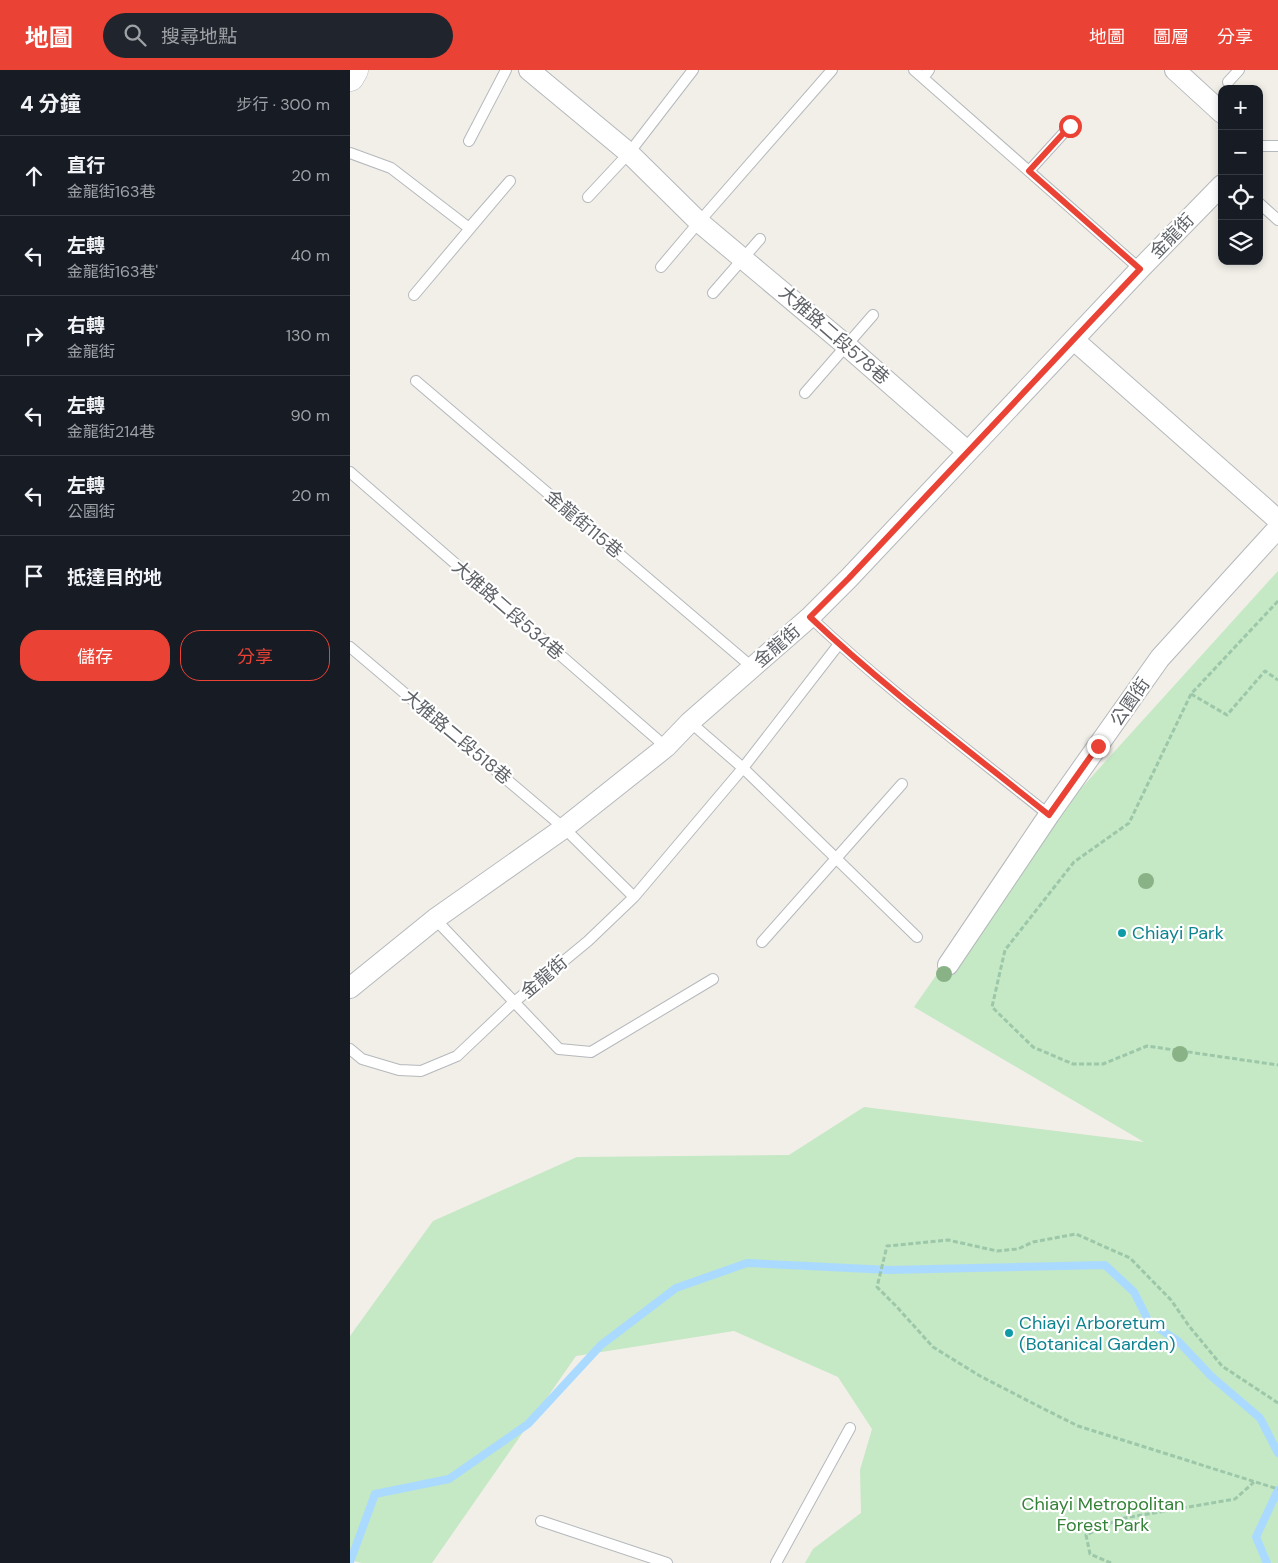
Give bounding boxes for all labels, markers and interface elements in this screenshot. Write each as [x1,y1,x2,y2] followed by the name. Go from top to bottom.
[103,13,453,58] search box
[121,21,149,49] icon: search
[25,22,73,53] text: 地圖
[161,24,237,49] text: 搜尋地點
[1089,25,1125,49] text: 地圖
[1153,25,1189,49] text: 圖層
[1217,25,1253,49] text: 分享
[1218,85,1263,265] map controls
[1218,85,1263,130] button: +
[20,90,81,118] text: 4 分鐘
[236,94,330,115] text: 步行 · 300 m
[1059,115,1082,138] route start
[1218,130,1263,175] button: −
[67,153,105,178] text: 直行
[20,162,48,190] icon: ahead
[291,165,330,186] text: 20 m
[1218,175,1263,220] button: locate
[67,181,156,202] text: 金龍街163巷
[1145,208,1199,264] street label: 金龍街
[1218,220,1263,265] button: layers
[67,233,105,258] text: 左轉
[20,242,48,270] icon: left
[291,245,330,266] text: 40 m
[67,261,158,282] text: 金龍街163巷'
[774,280,894,390] street label: 大雅路二段578巷
[67,313,105,338] text: 右轉
[20,322,48,350] icon: right
[286,325,330,346] text: 130 m
[67,341,115,362] text: 金龍街
[67,393,105,418] text: 左轉
[20,402,48,430] icon: left
[290,405,330,426] text: 90 m
[67,421,155,442] text: 金龍街214巷
[67,473,105,498] text: 左轉
[20,482,48,510] icon: left
[291,485,330,506] text: 20 m
[540,485,628,563] street label: 金龍街115巷
[67,501,115,522] text: 公園街
[447,555,569,665] street label: 大雅路二段534巷
[20,562,48,590] icon: arrive
[67,565,162,590] text: 抵達目的地
[749,619,805,673] street label: 金龍街
[20,630,170,681] button: 儲存
[180,630,330,681] button: 分享
[1105,673,1155,731] street label: 公園街
[397,684,517,790] street label: 大雅路二段518巷
[1087,735,1110,758] route end
[1132,921,1224,945] place label: Chiayi Park
[1116,927,1128,939] marker: Chiayi Park
[516,950,572,1004] street label: 金龍街
[1019,1311,1176,1356] place label: Chiayi Arboretum (Botanical Garden)
[1003,1327,1015,1339] marker: Chiayi Arboretum (Botanical Garden)
[1022,1492,1184,1537] park label: Chiayi Metropolitan Forest Park

